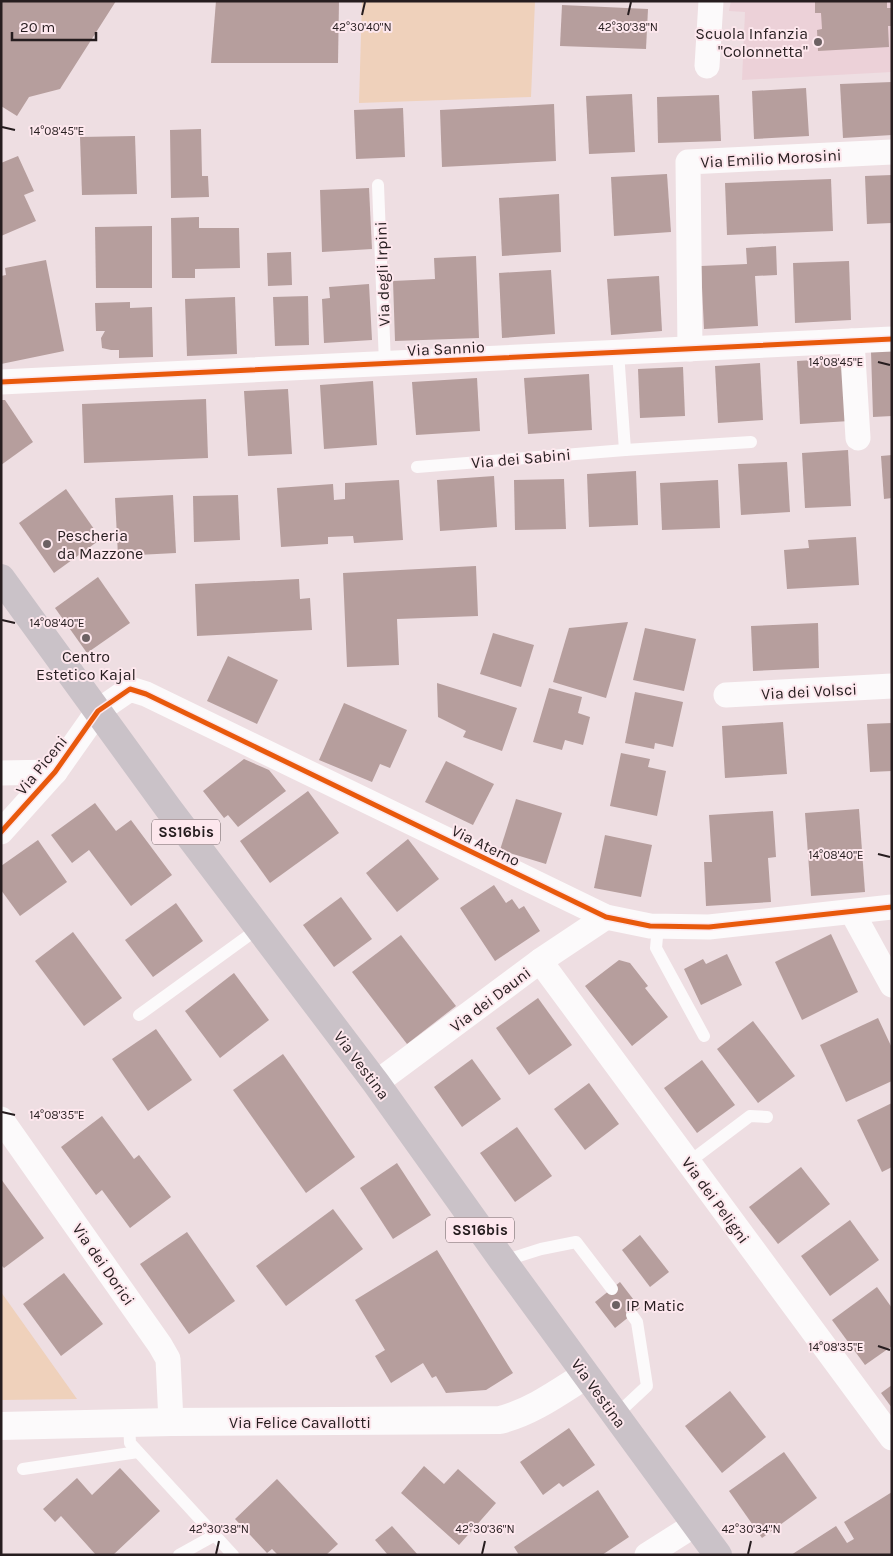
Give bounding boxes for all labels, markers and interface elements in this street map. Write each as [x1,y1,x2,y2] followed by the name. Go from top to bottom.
[12,10,96,42] scale bar
[20,18,55,36] text: 20 m
[332,20,392,34] text: 42°30'40"N
[598,20,658,34] text: 42°30'38"N
[695,24,808,61] place label: Scuola Infanzia "Colonnetta"
[812,36,824,48] marker: Scuola Infanzia "Colonnetta"
[30,124,84,138] text: 14°08'45"E
[700,145,842,172] street label: Via Emilio Morosini
[371,221,394,327] street label: Via degli Irpini
[407,337,485,360] street label: Via Sannio
[809,355,863,369] text: 14°08'45"E
[471,445,572,472] street label: Via dei Sabini
[57,526,143,563] place label: Pescheria da Mazzone
[41,538,53,550] marker: Pescheria da Mazzone
[29,616,85,630] text: 14°08'40"E
[80,632,92,644] marker: Centro Estetico Kajal
[36,647,136,684] place label: Centro Estetico Kajal
[761,680,857,703] street label: Via dei Volsci
[12,732,71,799] street label: Via Piceni
[152,820,220,844] road number: SS16bis
[448,821,523,870] street label: Via Aterno
[808,848,864,862] text: 14°08'40"E
[446,963,534,1036] street label: Via dei Dauni
[330,1027,393,1103] street label: Via Vestina
[29,1108,85,1122] text: 14°08'35"E
[678,1153,753,1247] street label: Via dei Peligni
[446,1218,514,1242] road number: SS16bis
[68,1220,139,1309] street label: Via dei Dorici
[626,1296,685,1315] place label: IP Matic
[610,1299,622,1311] marker: IP Matic
[808,1340,864,1354] text: 14°08'35"E
[567,1355,630,1432] street label: Via Vestina
[229,1413,371,1432] street label: Via Felice Cavallotti
[189,1522,249,1536] text: 42°30'38"N
[455,1522,515,1536] text: 42°30'36"N
[721,1522,781,1536] text: 42°30'34"N

